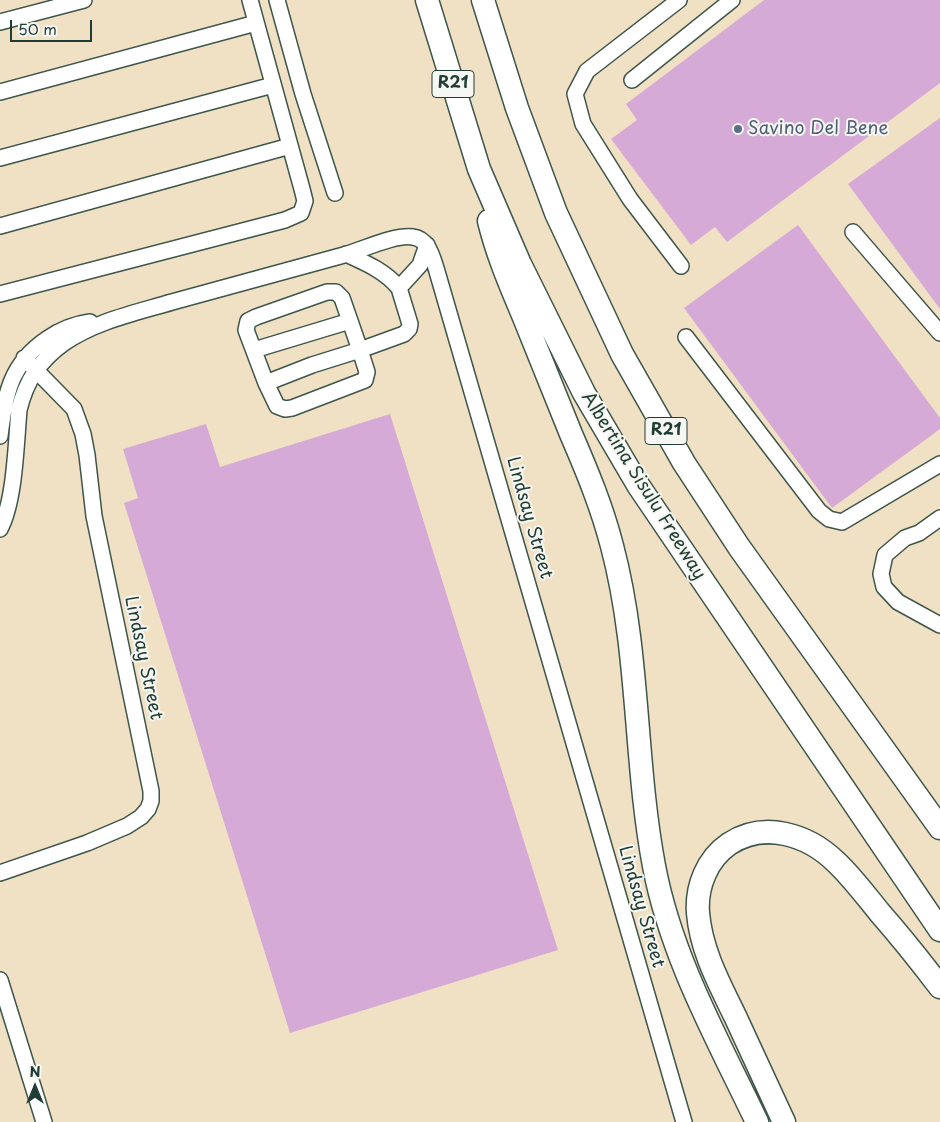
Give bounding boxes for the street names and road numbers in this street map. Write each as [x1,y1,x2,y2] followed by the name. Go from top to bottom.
[432,70,474,98] road number: R21
[576,388,710,584] street label: Albertina Sisulu Freeway
[645,418,687,444] road number: R21
[501,455,557,581] street label: Lindsay Street
[119,594,167,722] street label: Lindsay Street
[613,844,669,970] street label: Lindsay Street

